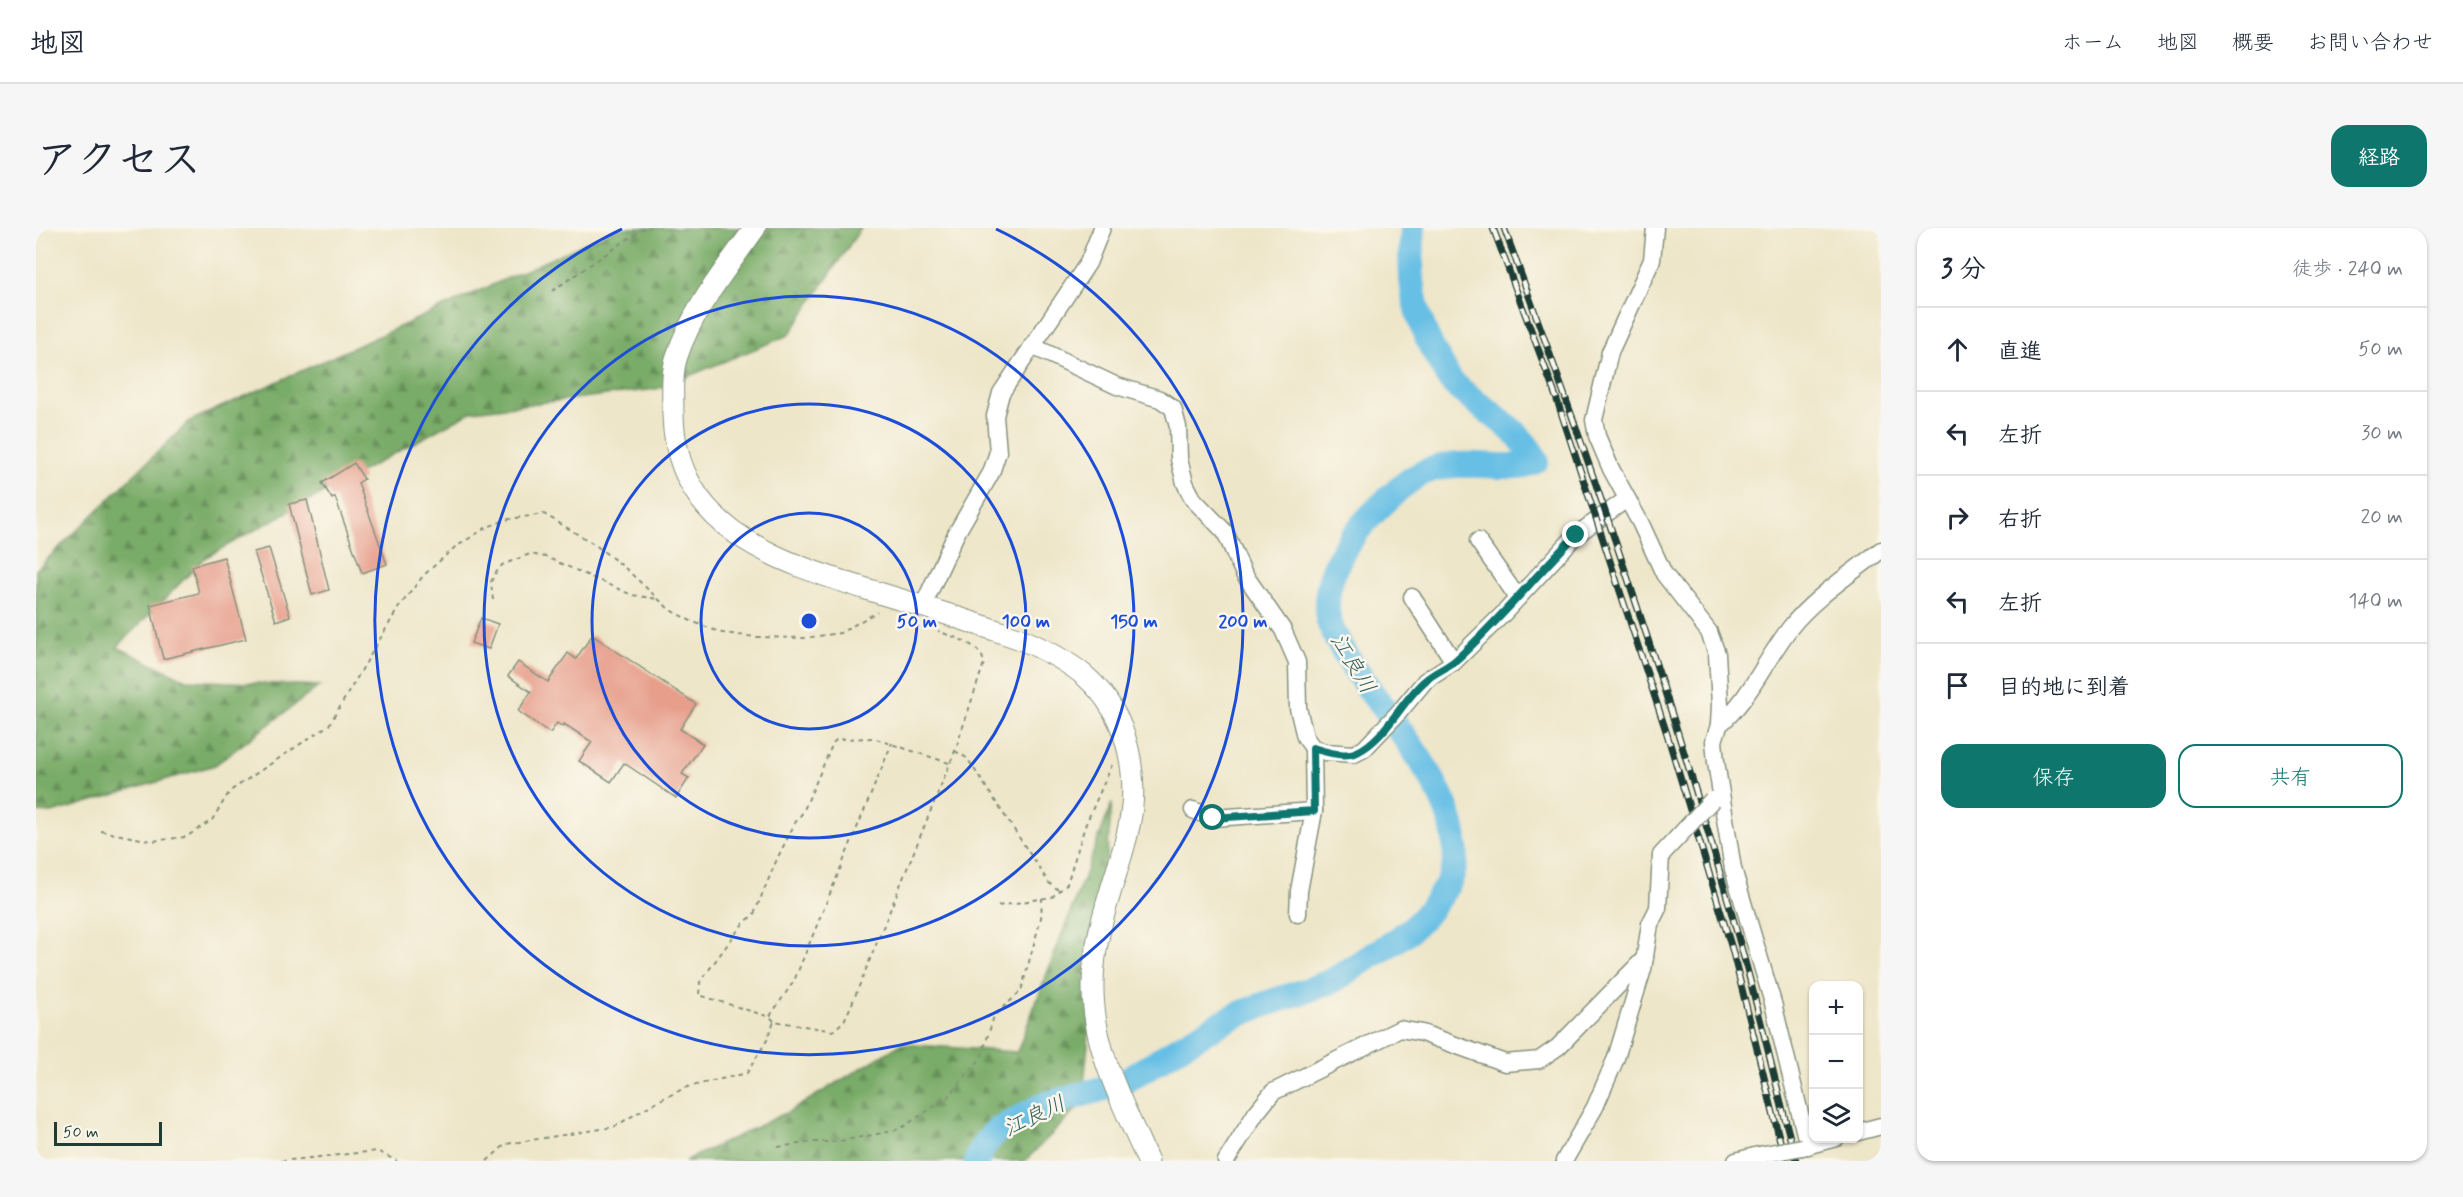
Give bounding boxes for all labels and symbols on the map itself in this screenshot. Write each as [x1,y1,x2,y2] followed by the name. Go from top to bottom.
[1562,521,1588,547] route end
[897,610,937,634] text: 50 m
[1002,610,1050,634] text: 100 m
[1110,610,1158,634] text: 150 m
[1218,610,1268,634] text: 200 m
[799,611,819,631] centre of rings
[1323,629,1381,700] water label: 江良川
[1199,804,1225,830] route start
[999,1090,1071,1143] water label: 江良川
[54,1119,162,1146] scale bar

